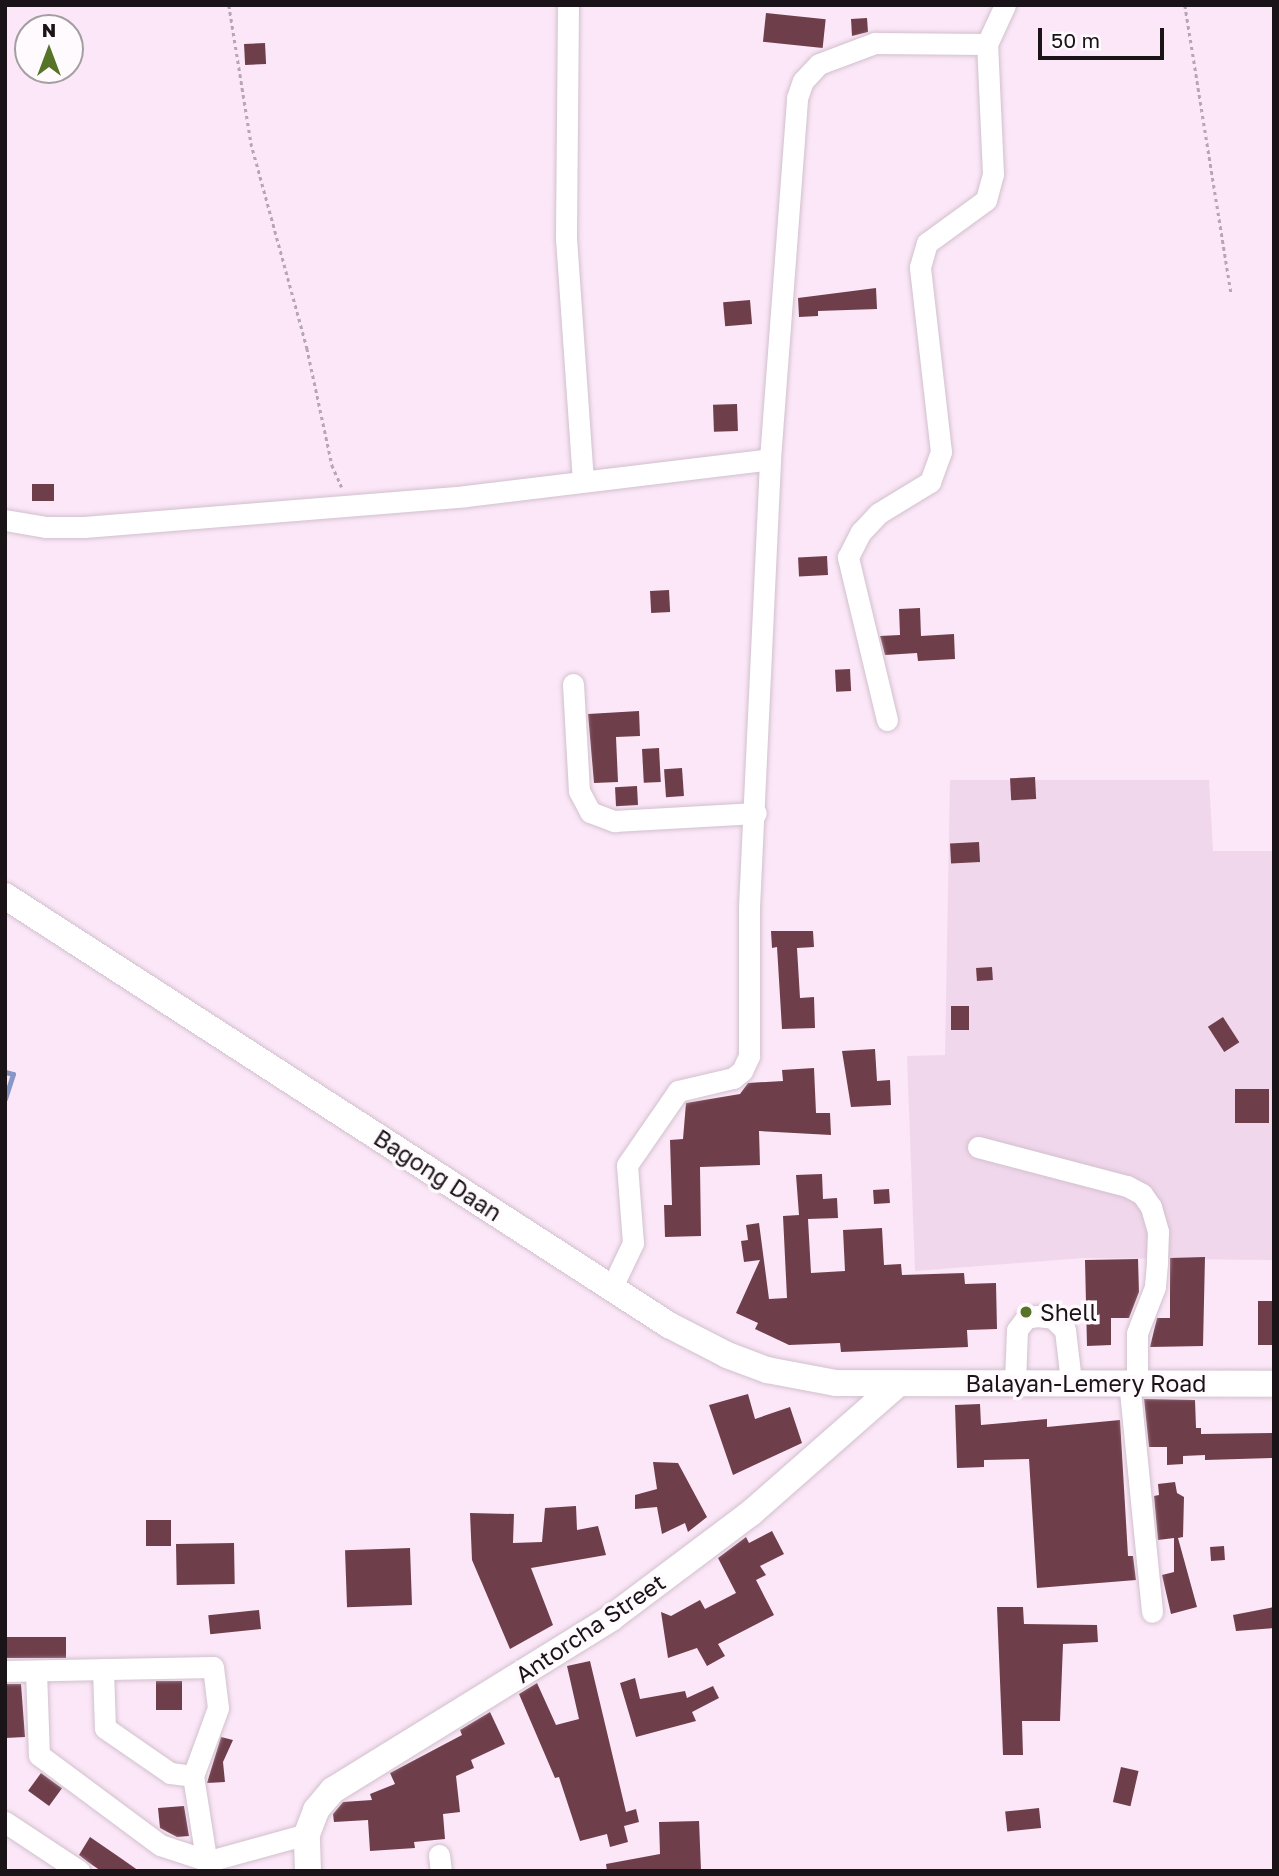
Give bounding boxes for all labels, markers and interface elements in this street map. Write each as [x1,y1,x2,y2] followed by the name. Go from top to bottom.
[14,14,84,84] north arrow
[1041,14,1167,58] scale bar
[42,18,56,41] text: N
[1051,27,1100,53] text: 50 m
[369,1123,507,1227] street label: Bagong Daan
[1040,1298,1097,1326] place label: Shell
[1018,1304,1034,1320] marker: Shell
[966,1369,1206,1397] street label: Balayan-Lemery Road
[510,1568,670,1688] street label: Antorcha Street

